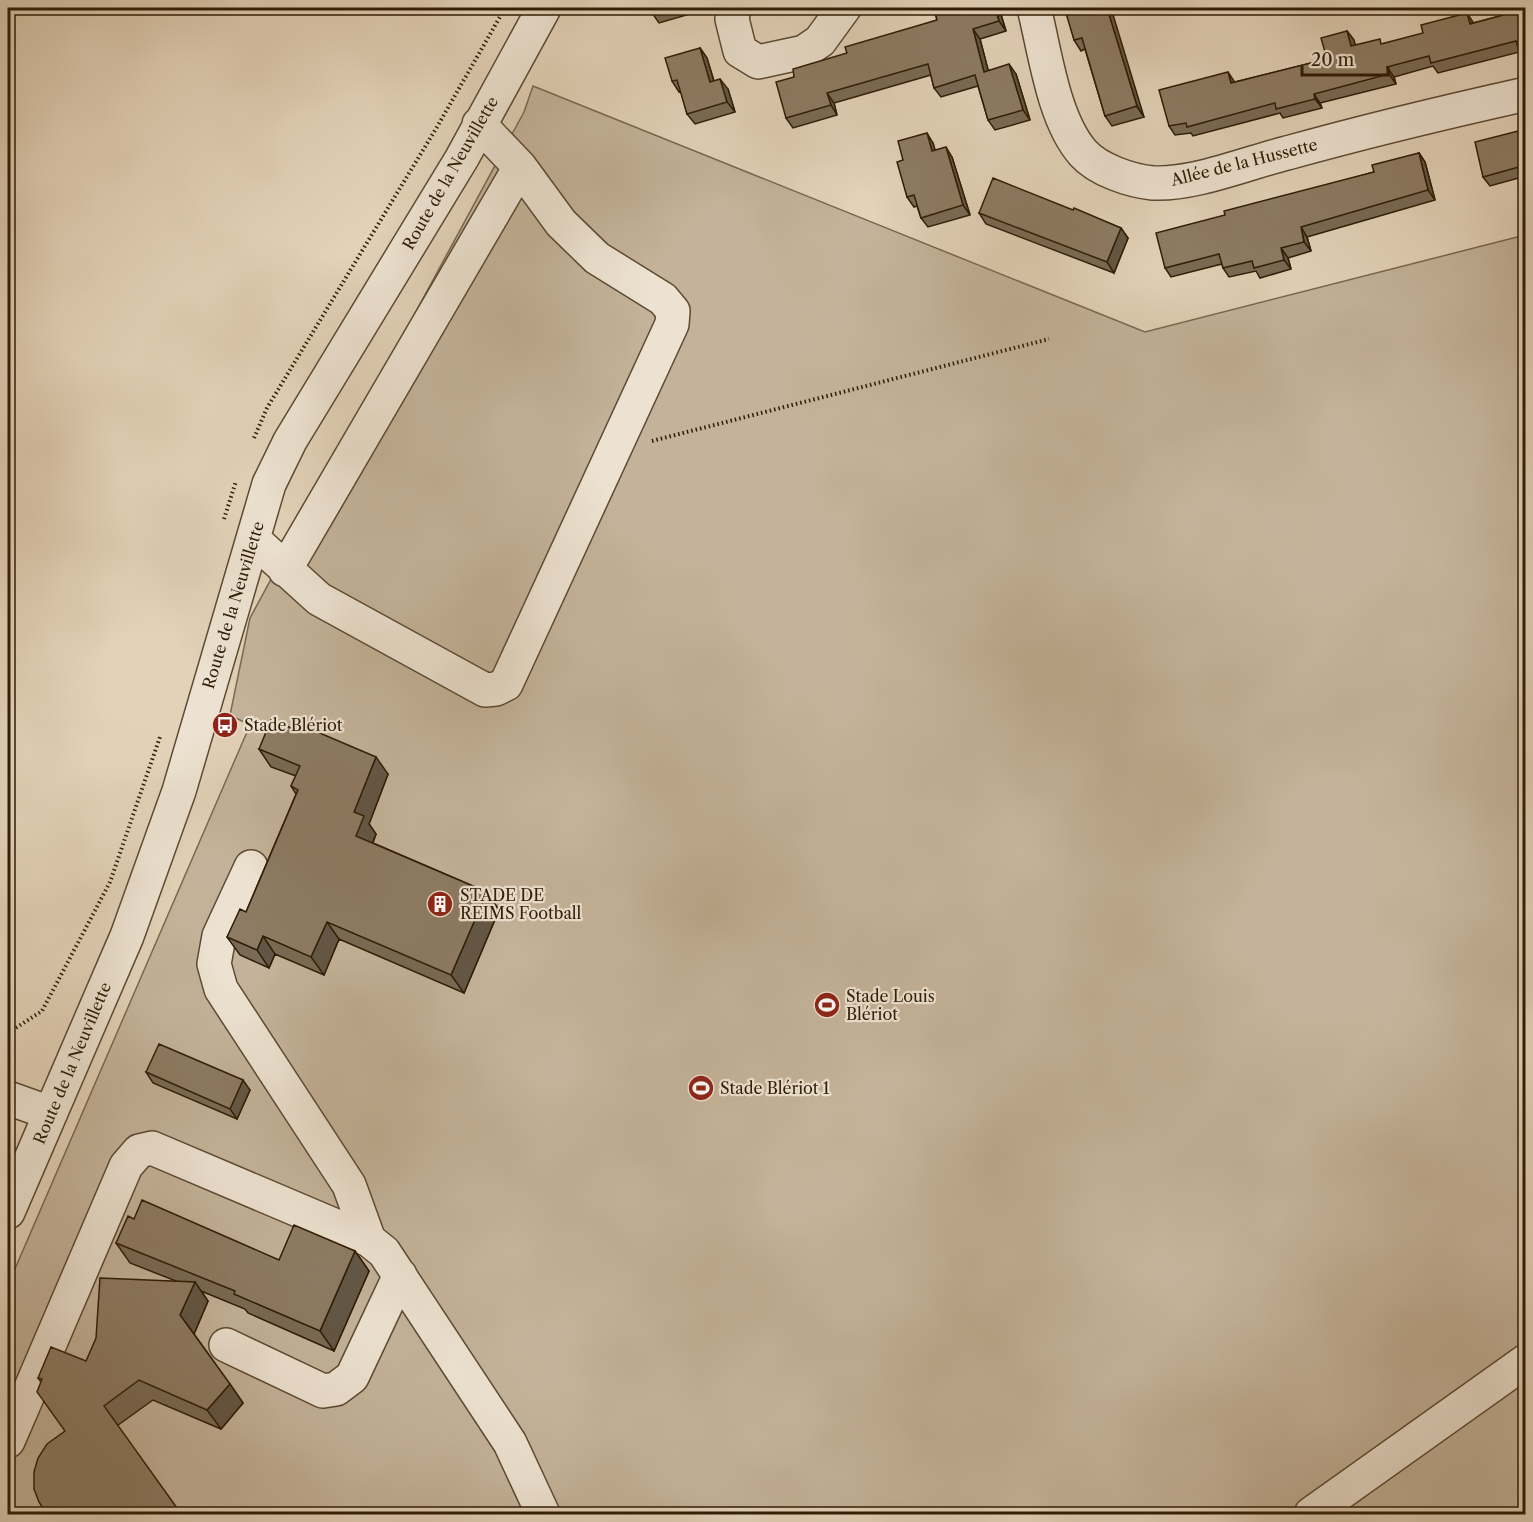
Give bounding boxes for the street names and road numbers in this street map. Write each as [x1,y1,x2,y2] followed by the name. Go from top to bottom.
[398,93,502,253] street label: Route de la Neuvillette
[1168,134,1319,190] street label: Allée de la Hussette
[198,519,268,691] street label: Route de la Neuvillette
[29,979,115,1147] street label: Route de la Neuvillette

